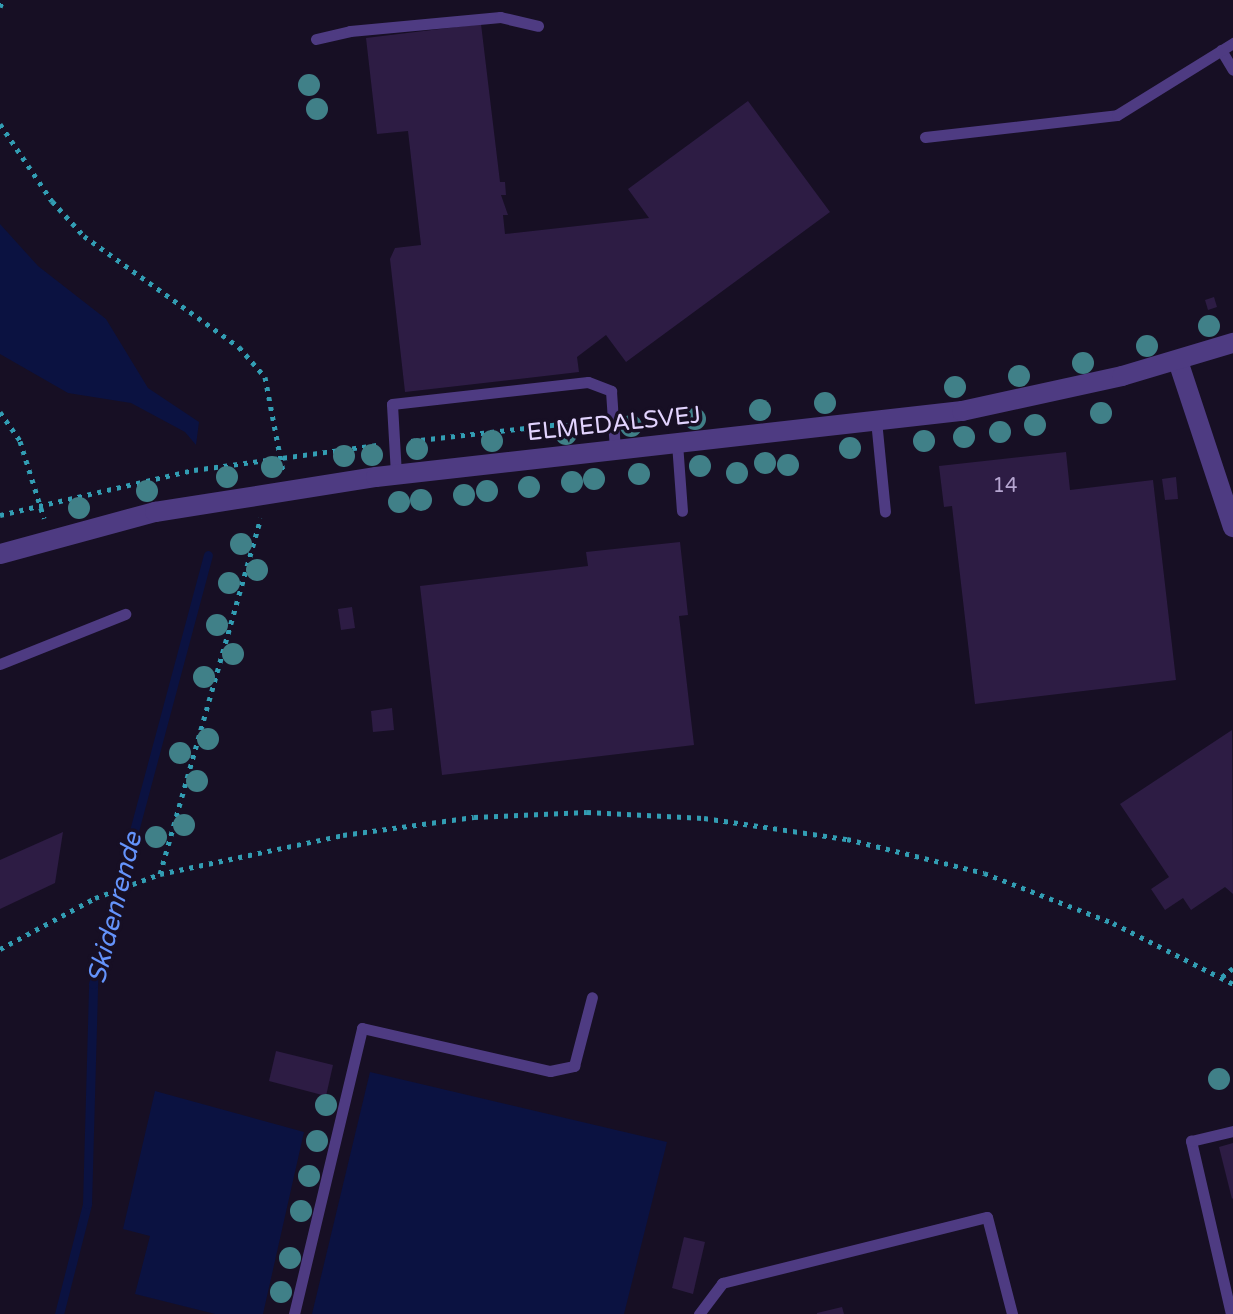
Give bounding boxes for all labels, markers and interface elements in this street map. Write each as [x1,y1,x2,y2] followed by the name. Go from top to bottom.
[526,401,702,447] street label: ELMEDALSVEJ
[992,474,1018,498] house number: 14
[81,829,149,987] water label: Skidenrende

